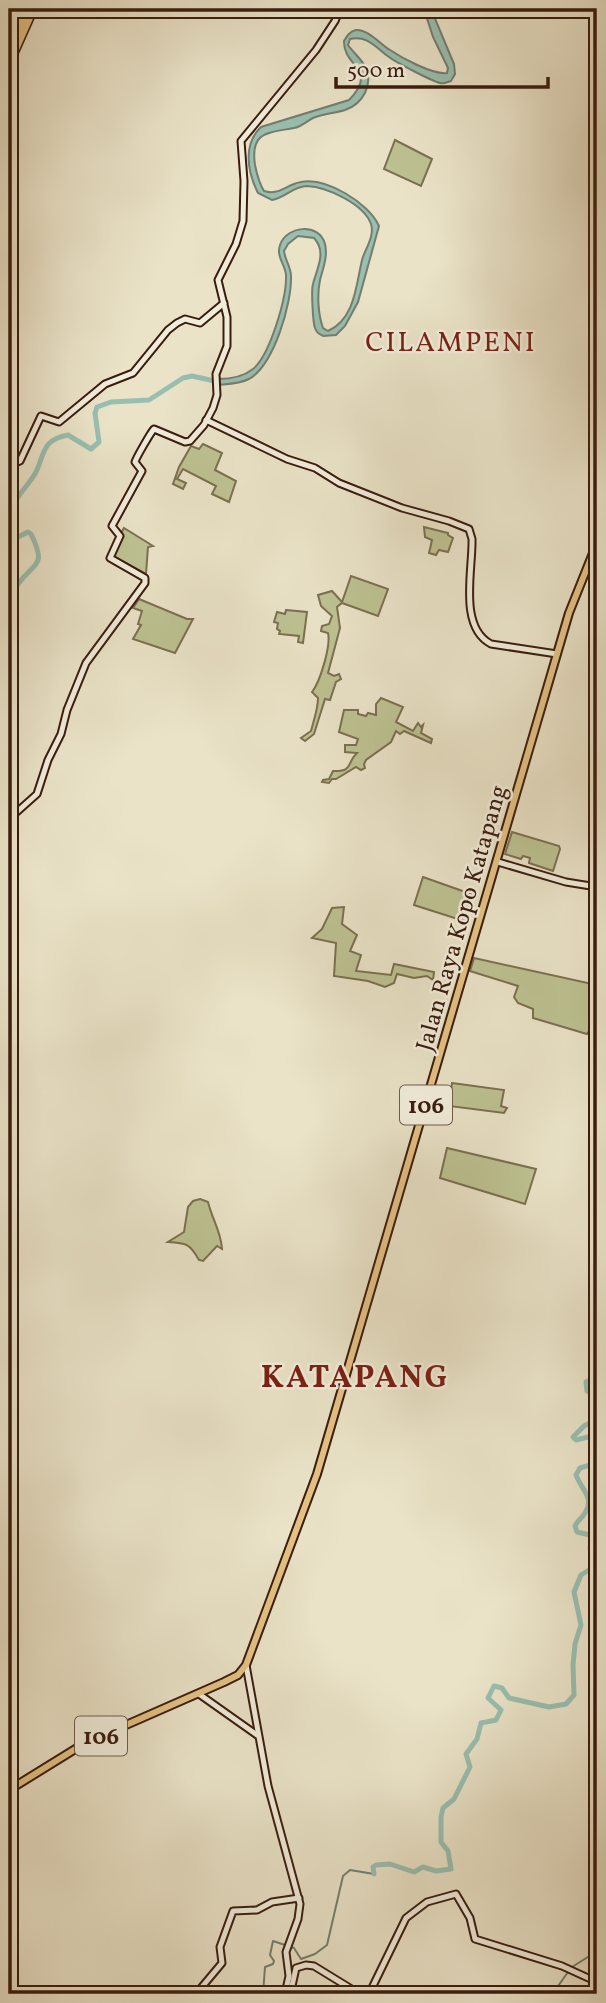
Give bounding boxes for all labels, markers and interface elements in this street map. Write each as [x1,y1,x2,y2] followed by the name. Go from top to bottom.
[336,46,548,90] scale bar
[347,57,405,86] text: 500 m
[365,324,537,363] district label: CILAMPENI
[409,781,517,1056] street label: Jalan Raya Kopo Katapang
[400,1086,452,1124] road number: 106
[261,1357,449,1401] district label: KATAPANG
[75,1716,127,1756] road number: 106

